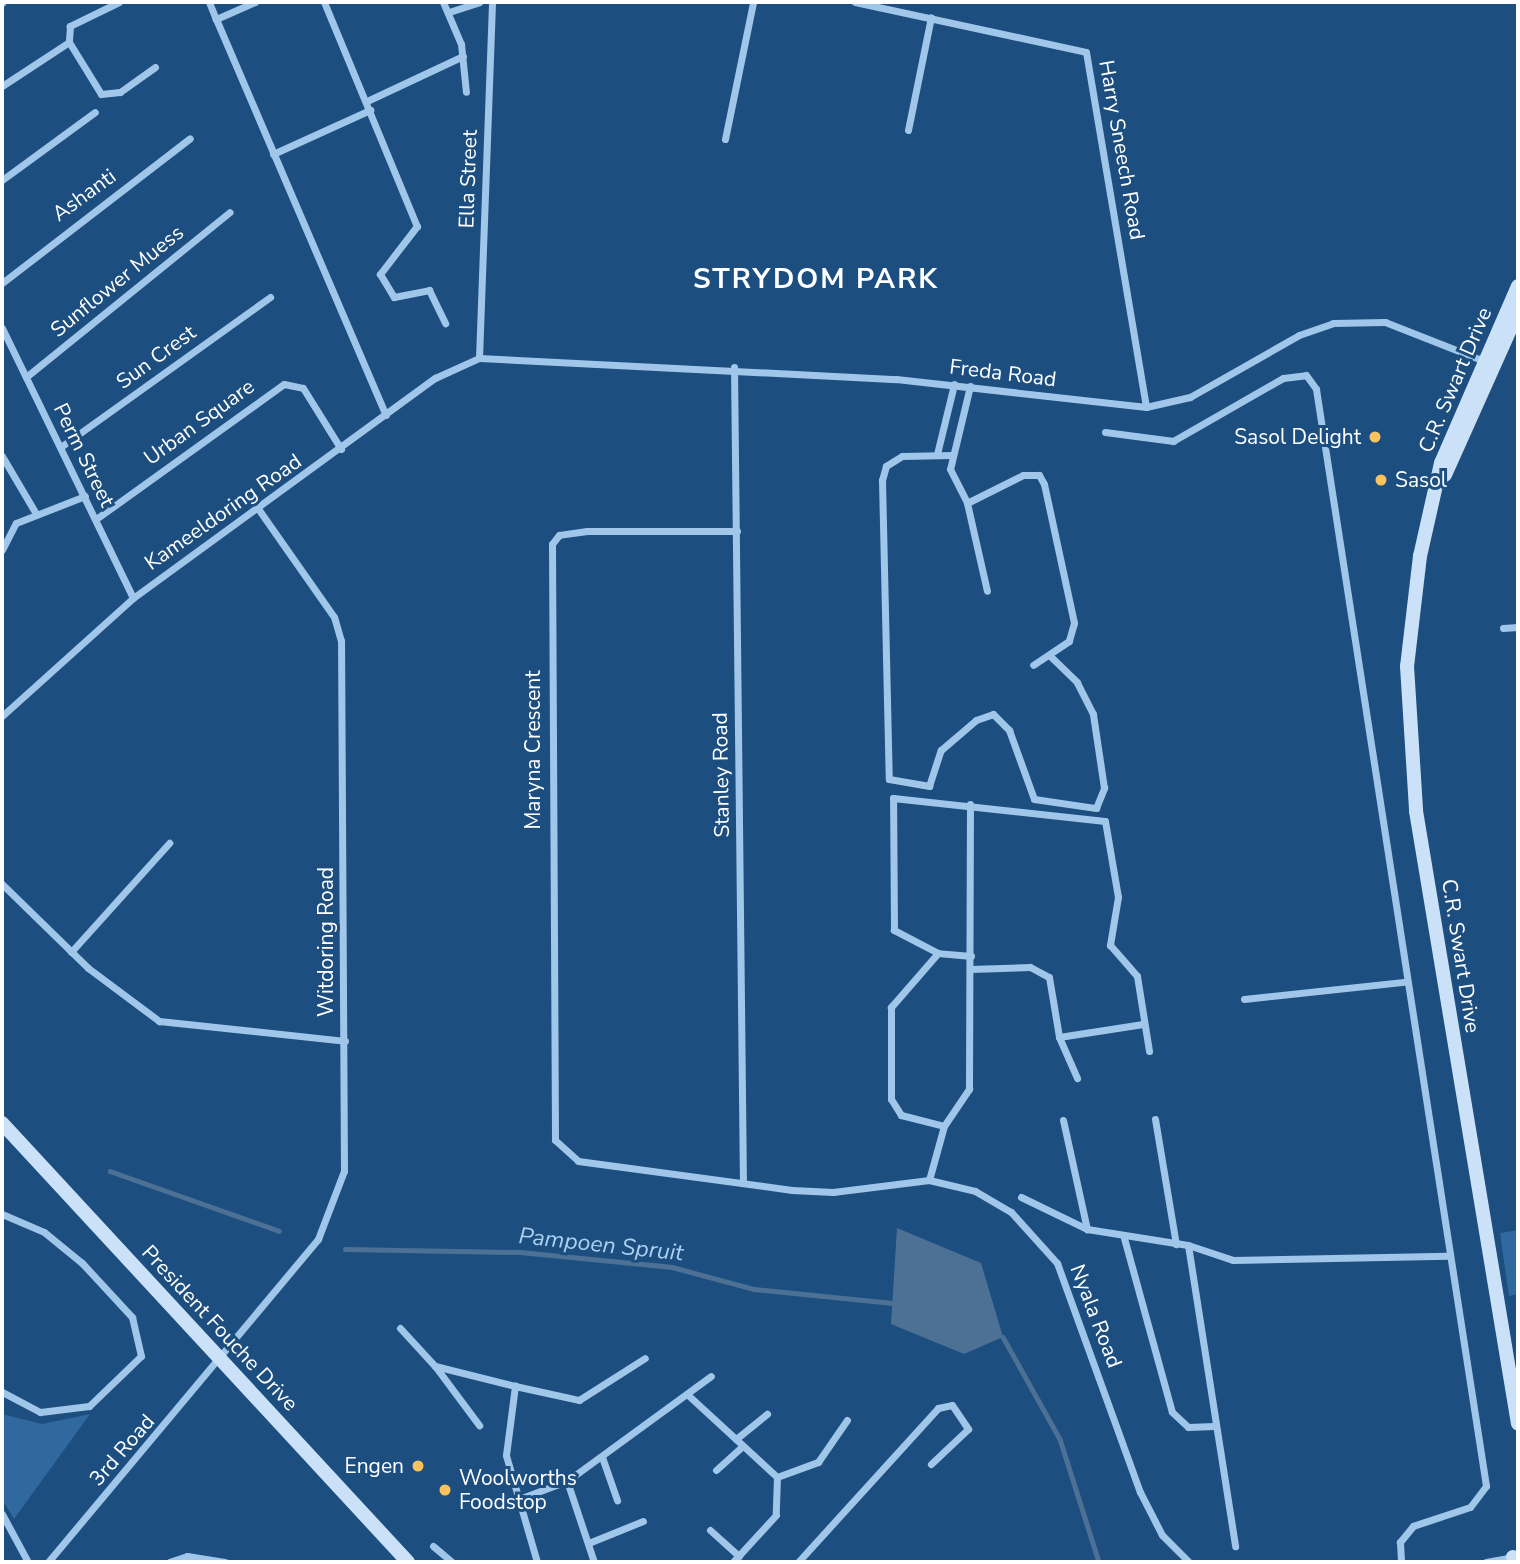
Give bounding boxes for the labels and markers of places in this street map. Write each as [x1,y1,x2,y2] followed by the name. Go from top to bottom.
[1234,424,1361,450] place label: Sasol Delight
[1367,429,1383,445] marker: Sasol Delight
[1395,467,1447,493] place label: Sasol
[1373,472,1389,488] marker: Sasol
[344,1453,404,1479] place label: Engen
[410,1458,426,1474] marker: Engen
[459,1465,577,1515] place label: Woolworths Foodstop
[437,1482,453,1498] marker: Woolworths Foodstop

